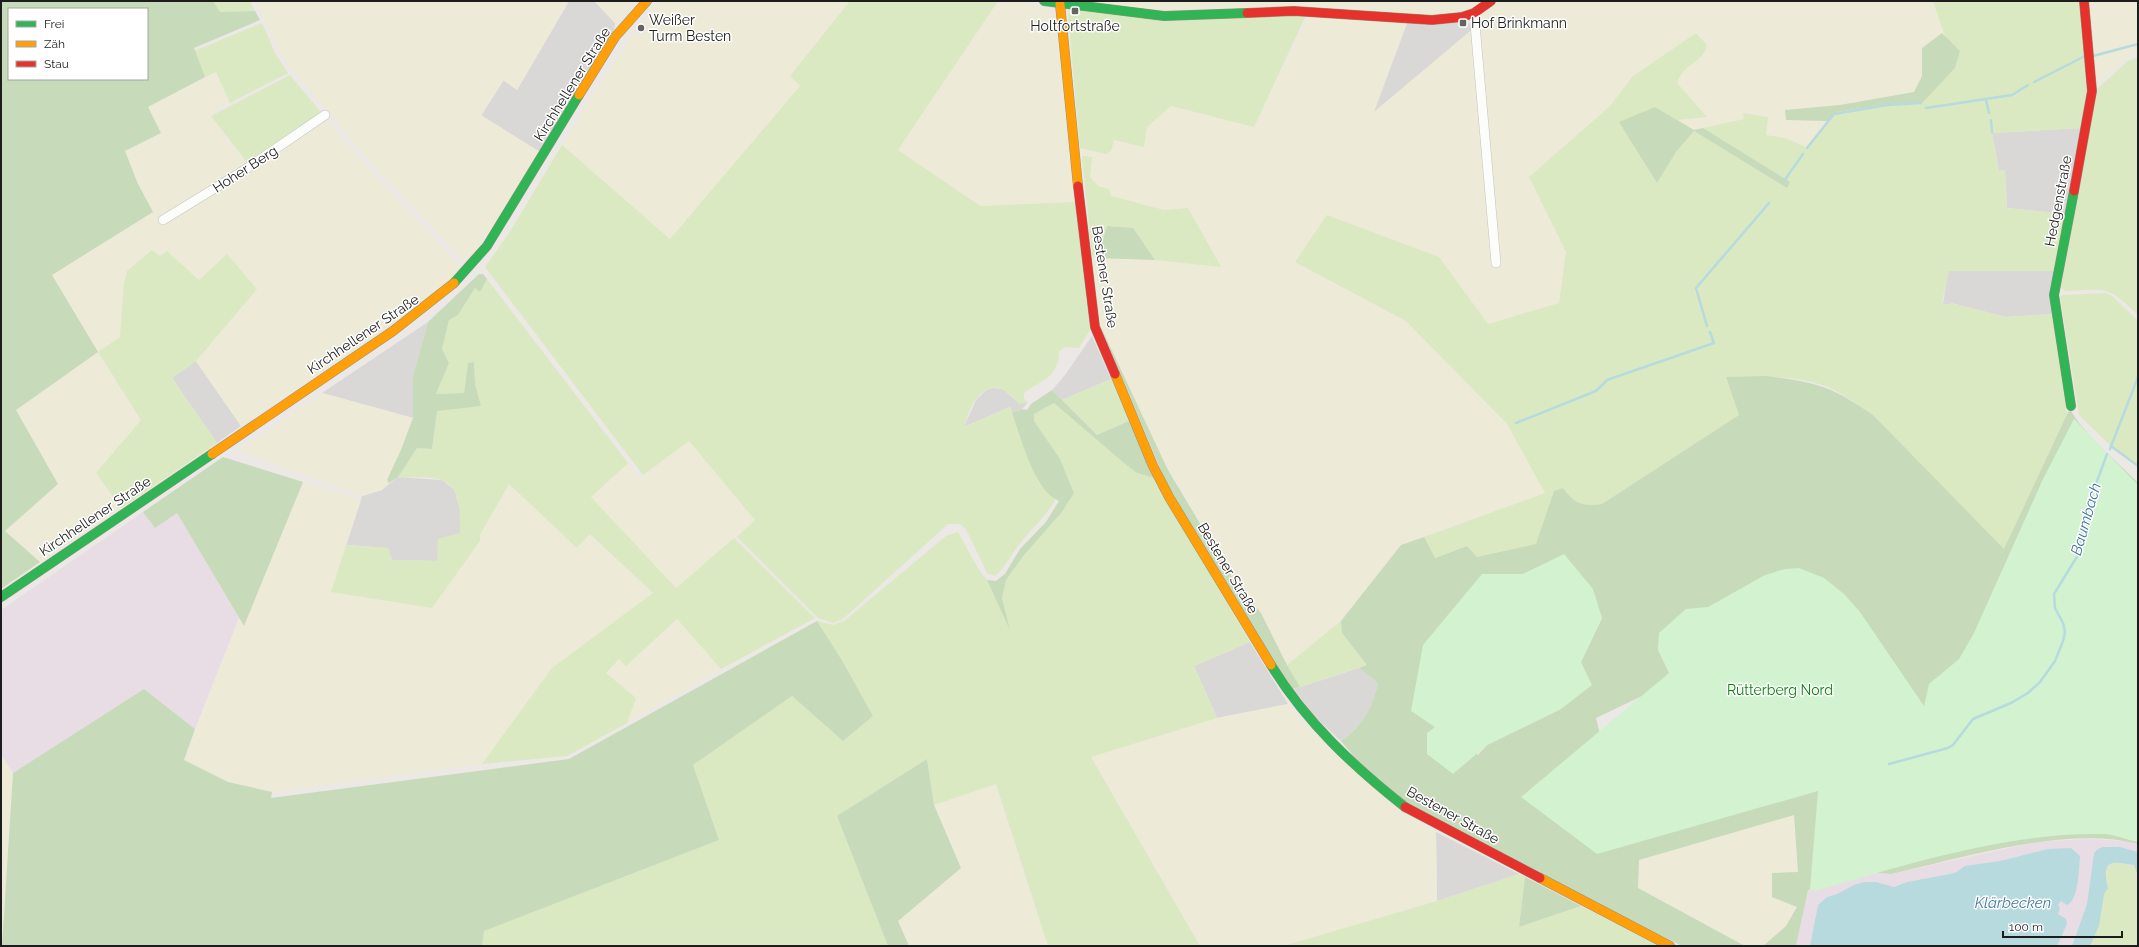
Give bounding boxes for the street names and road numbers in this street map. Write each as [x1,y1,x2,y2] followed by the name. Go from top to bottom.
[531,24,613,144] street label: Kirchhellener Straße
[210,142,280,196] street label: Hoher Berg
[2041,154,2075,248] street label: Hedgenstraße
[1089,225,1121,329] street label: Bestener Straße
[304,291,422,377] street label: Kirchhellener Straße
[36,473,154,559] street label: Kirchhellener Straße
[1195,520,1261,616] street label: Bestener Straße
[1404,783,1502,847] street label: Bestener Straße

